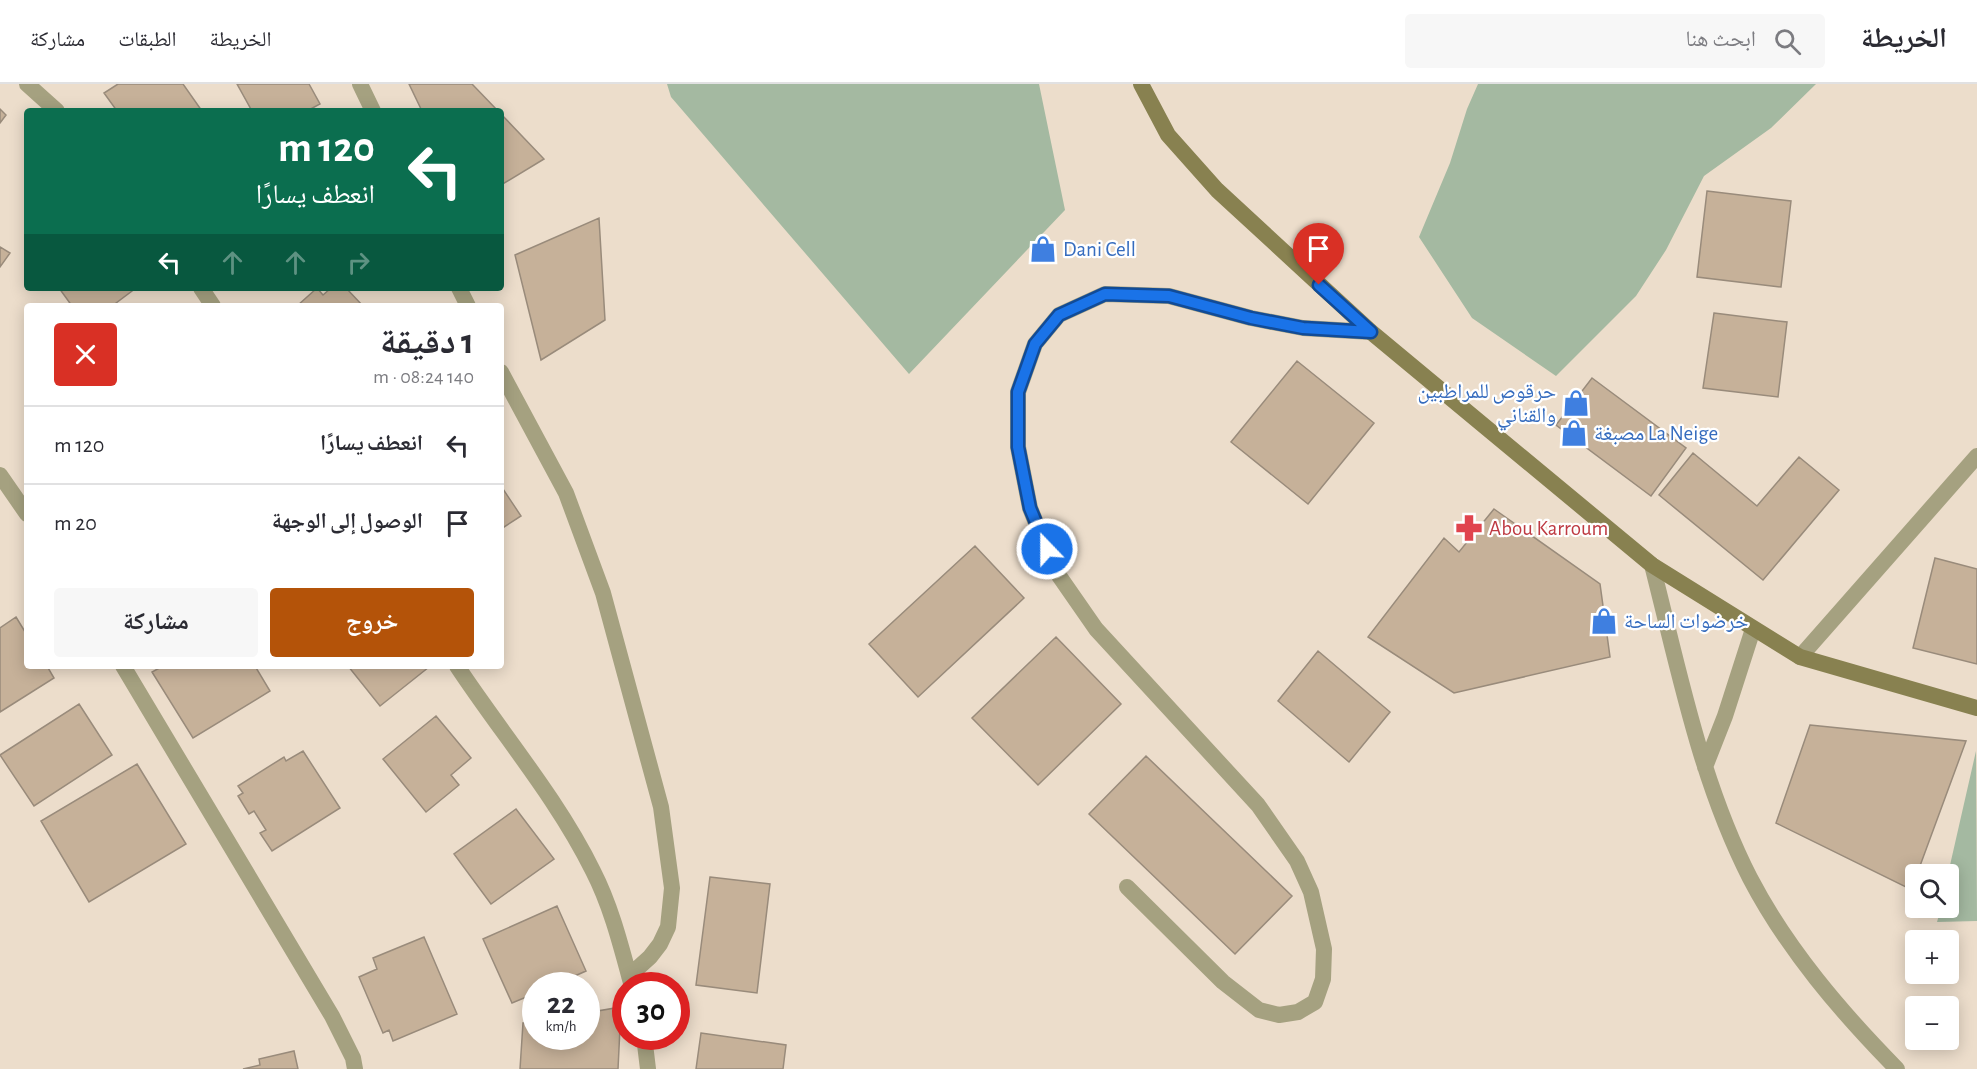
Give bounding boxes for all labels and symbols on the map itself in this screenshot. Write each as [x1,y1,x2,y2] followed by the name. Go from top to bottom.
[1293,223,1344,285] pin
[1028,234,1058,264] shop icon: Dani Cell
[1063,239,1136,260] place label: Dani Cell
[1417,381,1556,431] place label: حرقوص للمراطبين والقناني
[1561,388,1591,418] shop icon: حرقوص للمراطبين والقناني
[1559,418,1589,448] shop icon: مصبغة La Neige
[1594,423,1718,445] place label: مصبغة La Neige
[1454,513,1484,543] pharmacy icon: Abou Karroum
[1015,517,1079,581] position arrow
[1489,518,1608,539] place label: Abou Karroum
[1589,606,1619,636] shop icon: خرضوات الساحة
[1624,611,1748,632] place label: خرضوات الساحة
[612,972,690,1050] speed limit sign: 30

